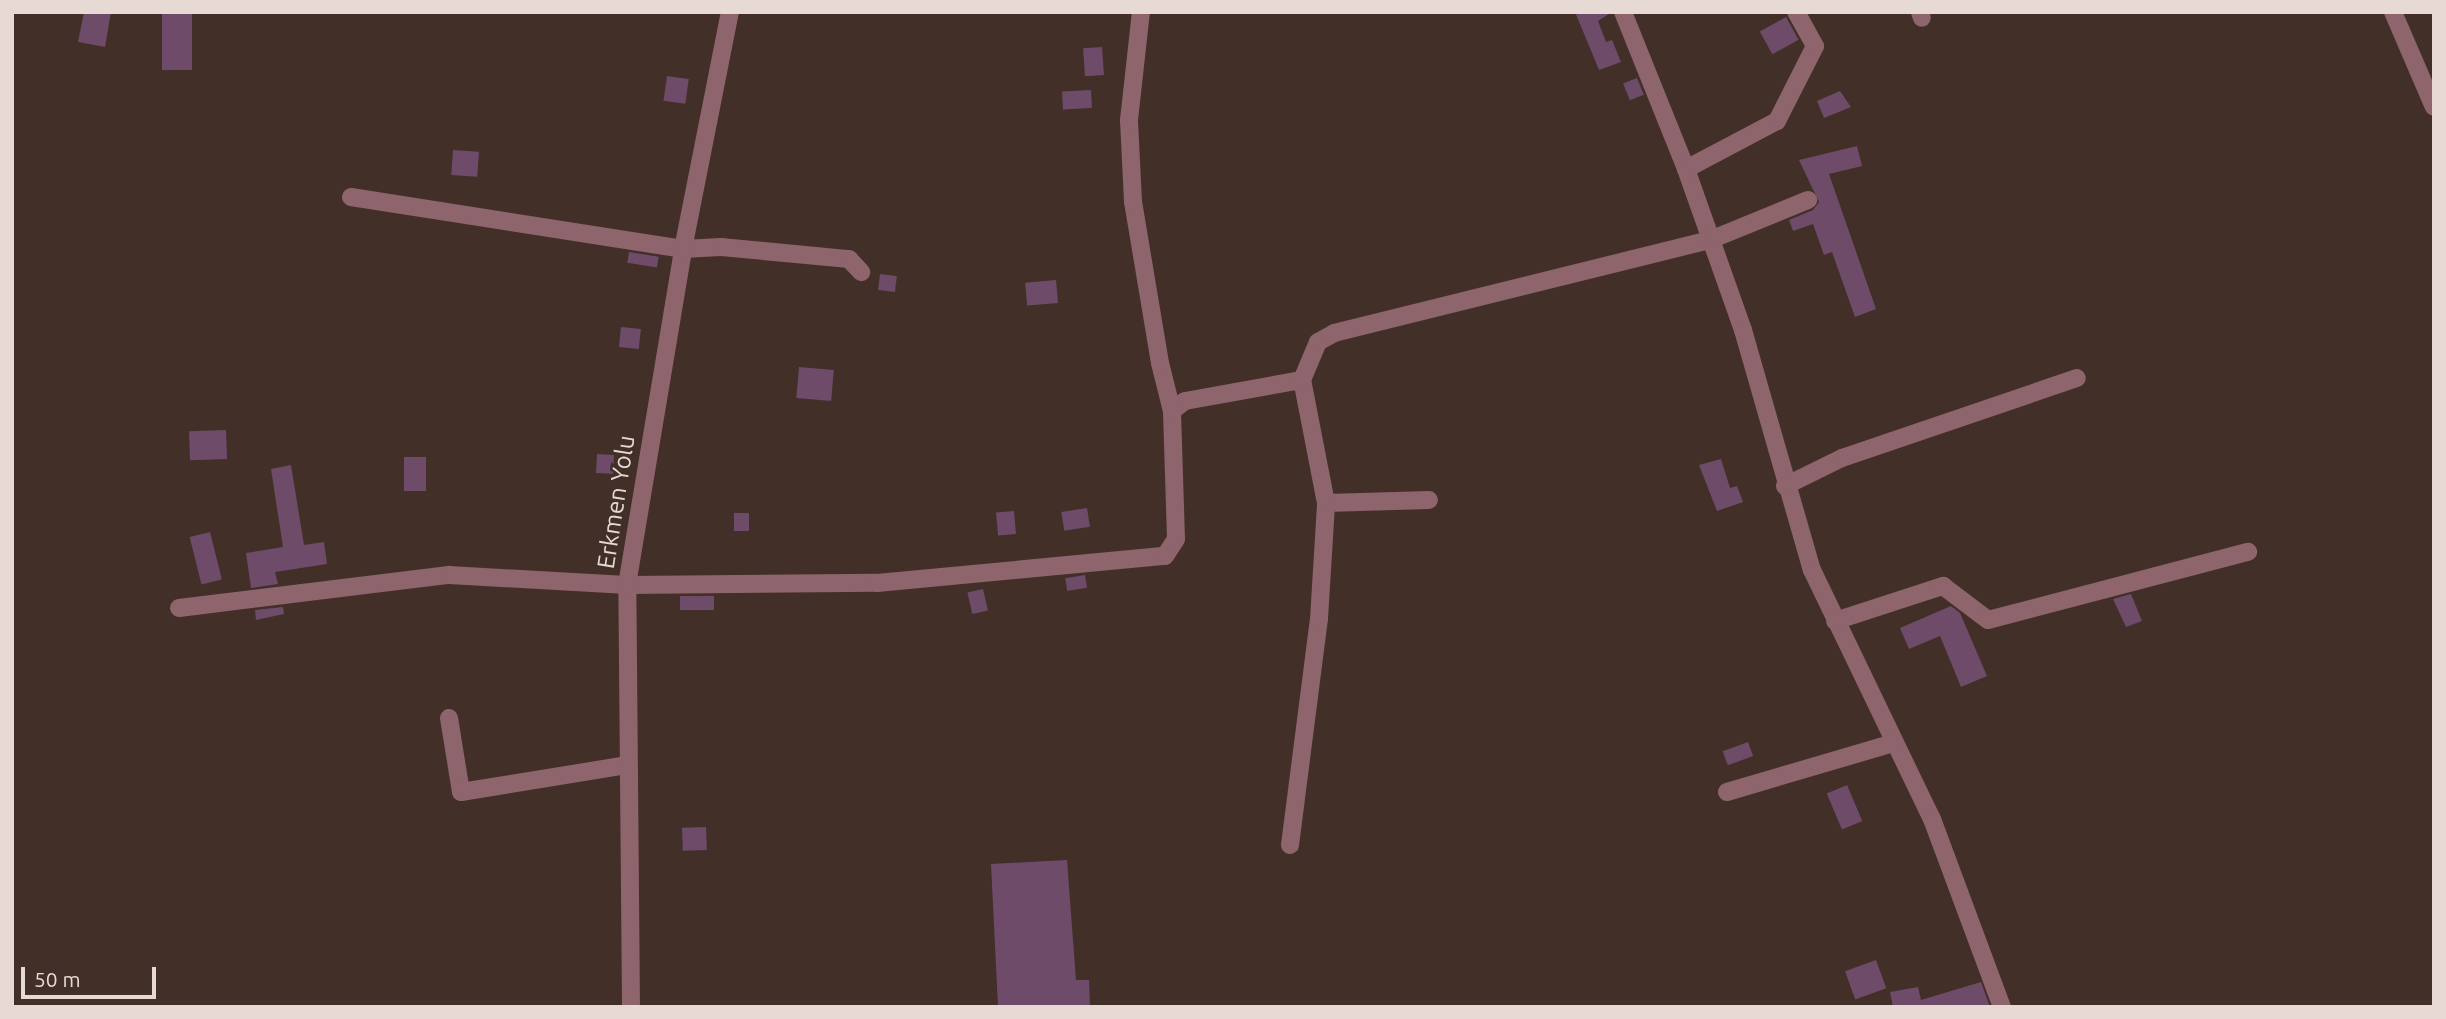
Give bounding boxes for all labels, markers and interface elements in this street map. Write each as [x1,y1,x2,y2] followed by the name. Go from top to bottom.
[591,433,641,571] street label: Erkmen Yolu
[24,953,159,997] scale bar
[34,967,81,991] text: 50 m

